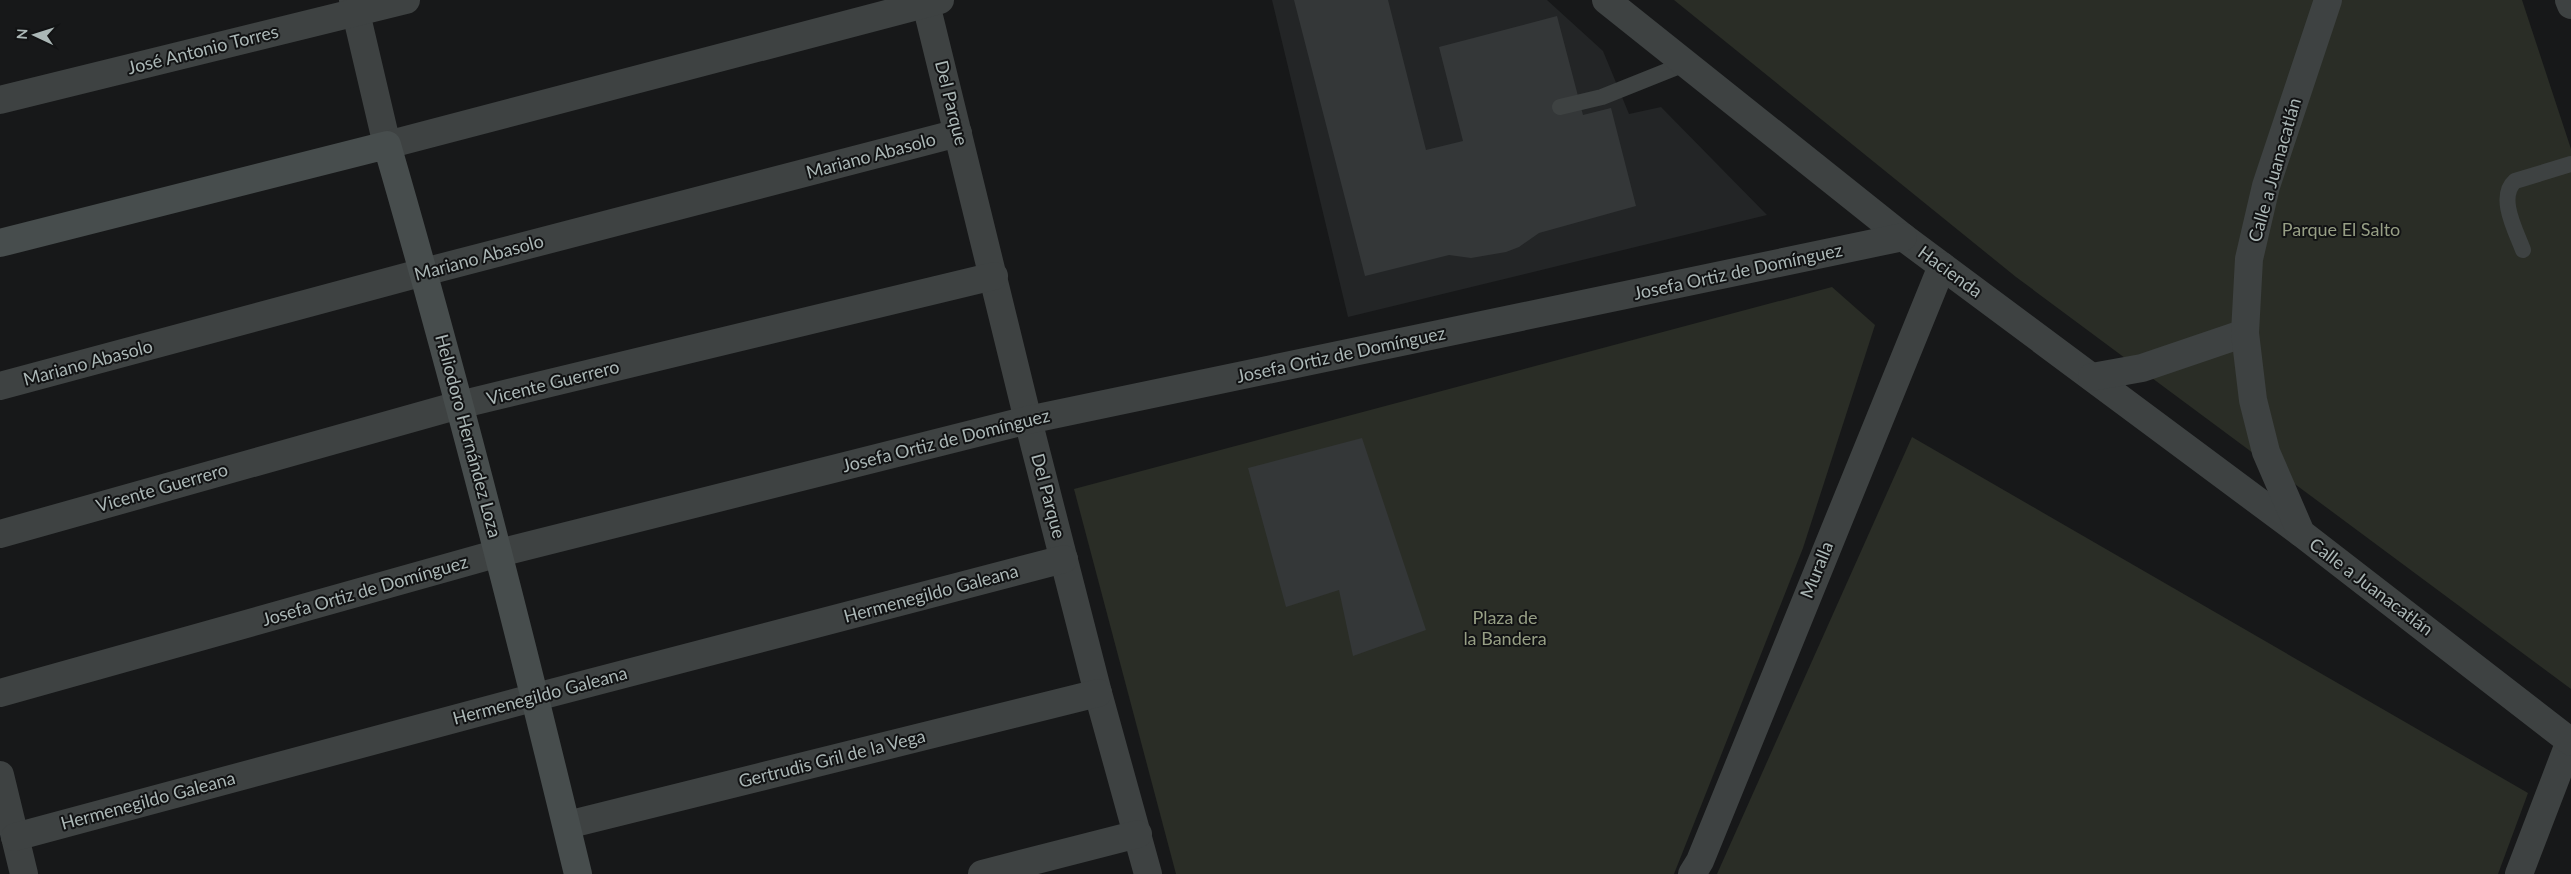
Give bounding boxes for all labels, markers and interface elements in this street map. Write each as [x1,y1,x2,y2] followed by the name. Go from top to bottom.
[10,10,60,60] north arrow
[125,20,281,78] street label: José Antonio Torres
[13,28,30,40] text: N
[931,58,973,148] street label: Del Parque
[2243,95,2305,244] street label: Calle a Juanacatlán
[804,127,938,183] street label: Mariano Abasolo
[2282,218,2400,240] park label: Parque El Salto
[412,229,546,285] street label: Mariano Abasolo
[1631,238,1844,304] street label: Josefa Ortiz de Domínguez
[1914,241,1987,302] street label: Hacienda
[1234,321,1447,387] street label: Josefa Ortiz de Domínguez
[431,332,507,540] street label: Heliodoro Hernández Loza
[21,334,155,390] street label: Mariano Abasolo
[484,355,621,409] street label: Vicente Guerrero
[840,404,1052,477] street label: Josefa Ortiz de Domínguez
[1027,451,1071,541] street label: Del Parque
[93,458,230,516] street label: Vicente Guerrero
[2305,533,2438,640] street label: Calle a Juanacatlán
[1795,538,1837,601] street label: Muralla
[259,550,470,630] street label: Josefa Ortiz de Domínguez
[841,559,1020,627] street label: Hermenegildo Galeana
[1463,606,1547,649] park label: Plaza de la Bandera
[450,661,629,729] street label: Hermenegildo Galeana
[736,724,927,792] street label: Gertrudis Gril de la Vega
[58,766,237,834] street label: Hermenegildo Galeana

